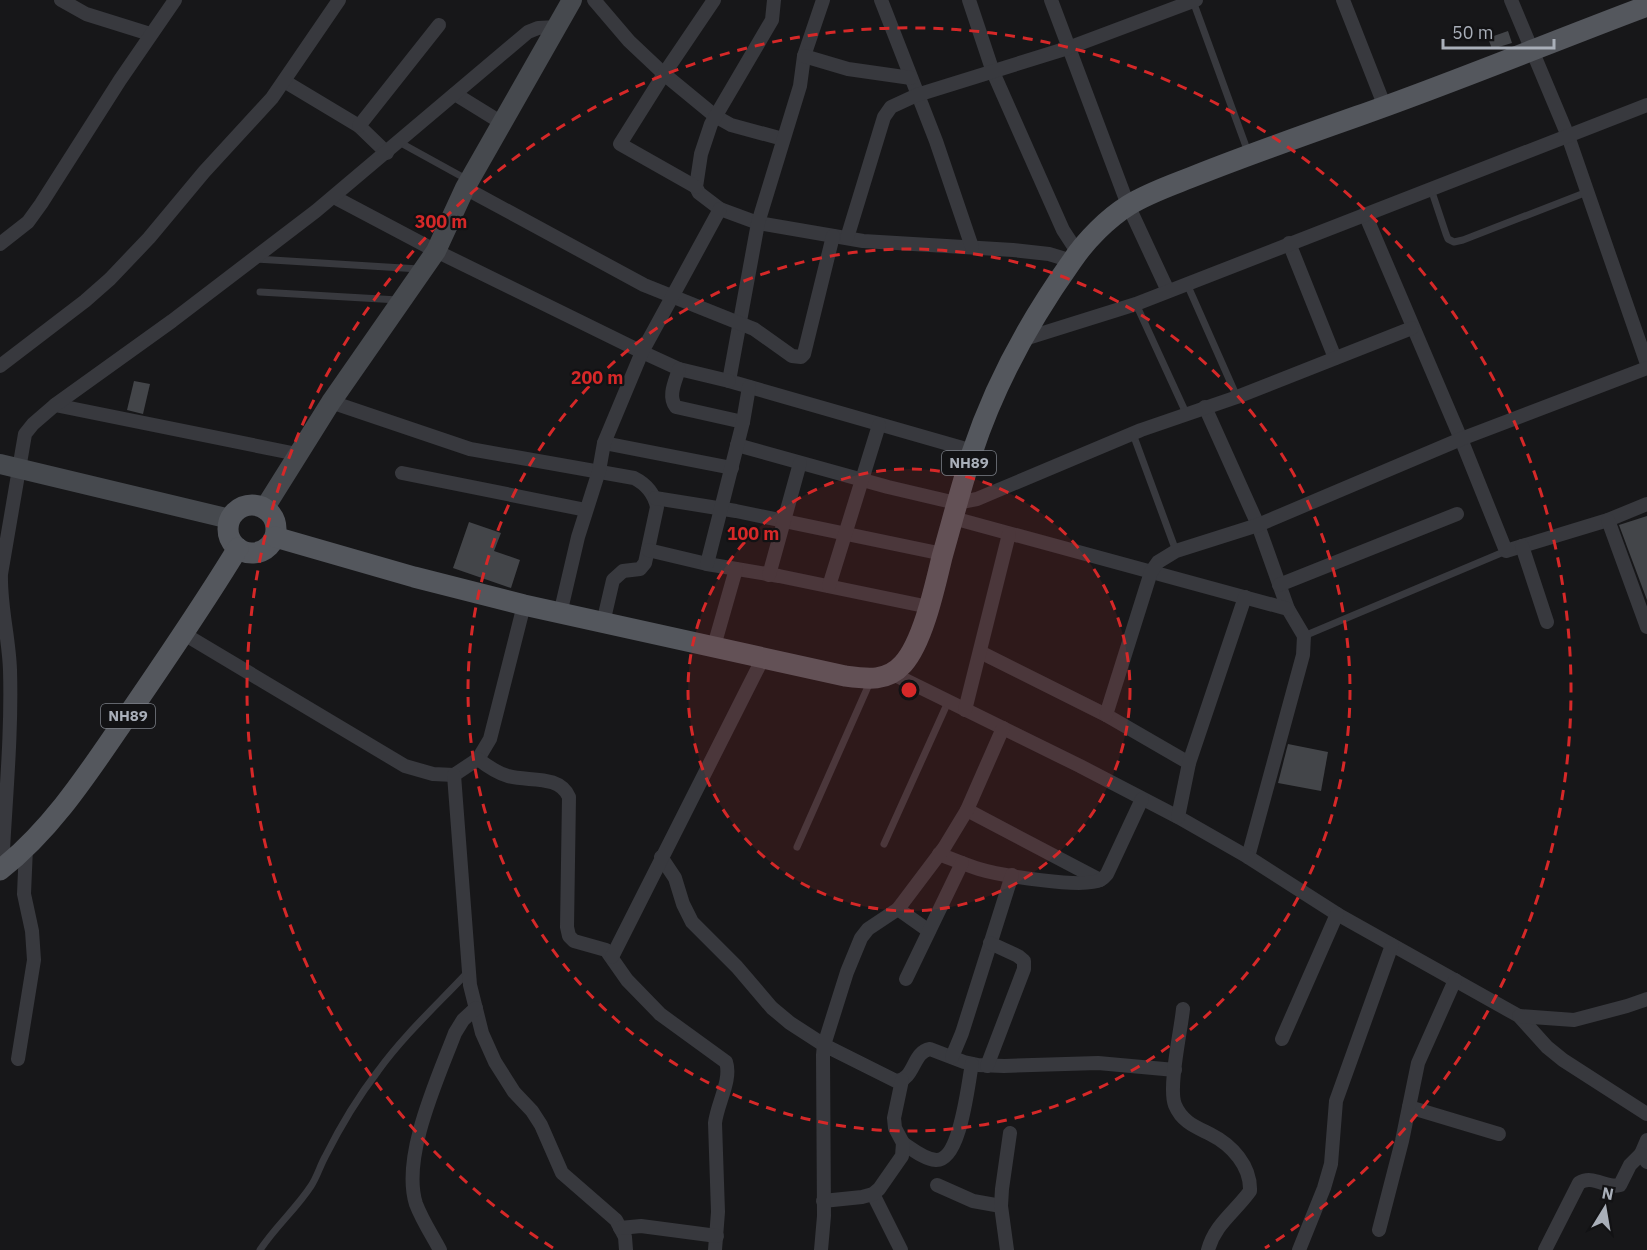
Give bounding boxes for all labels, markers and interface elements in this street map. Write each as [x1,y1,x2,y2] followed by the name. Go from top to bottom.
[1443,12,1554,50] scale bar
[1452,21,1494,44] text: 50 m
[415,210,467,233] text: 300 m
[571,366,623,389] text: 200 m
[942,451,996,475] road number: NH89
[727,522,779,545] text: 100 m
[899,680,919,700] centre of rings
[101,704,155,728] road number: NH89
[1575,1178,1635,1238] north arrow
[1600,1182,1615,1204] text: N

